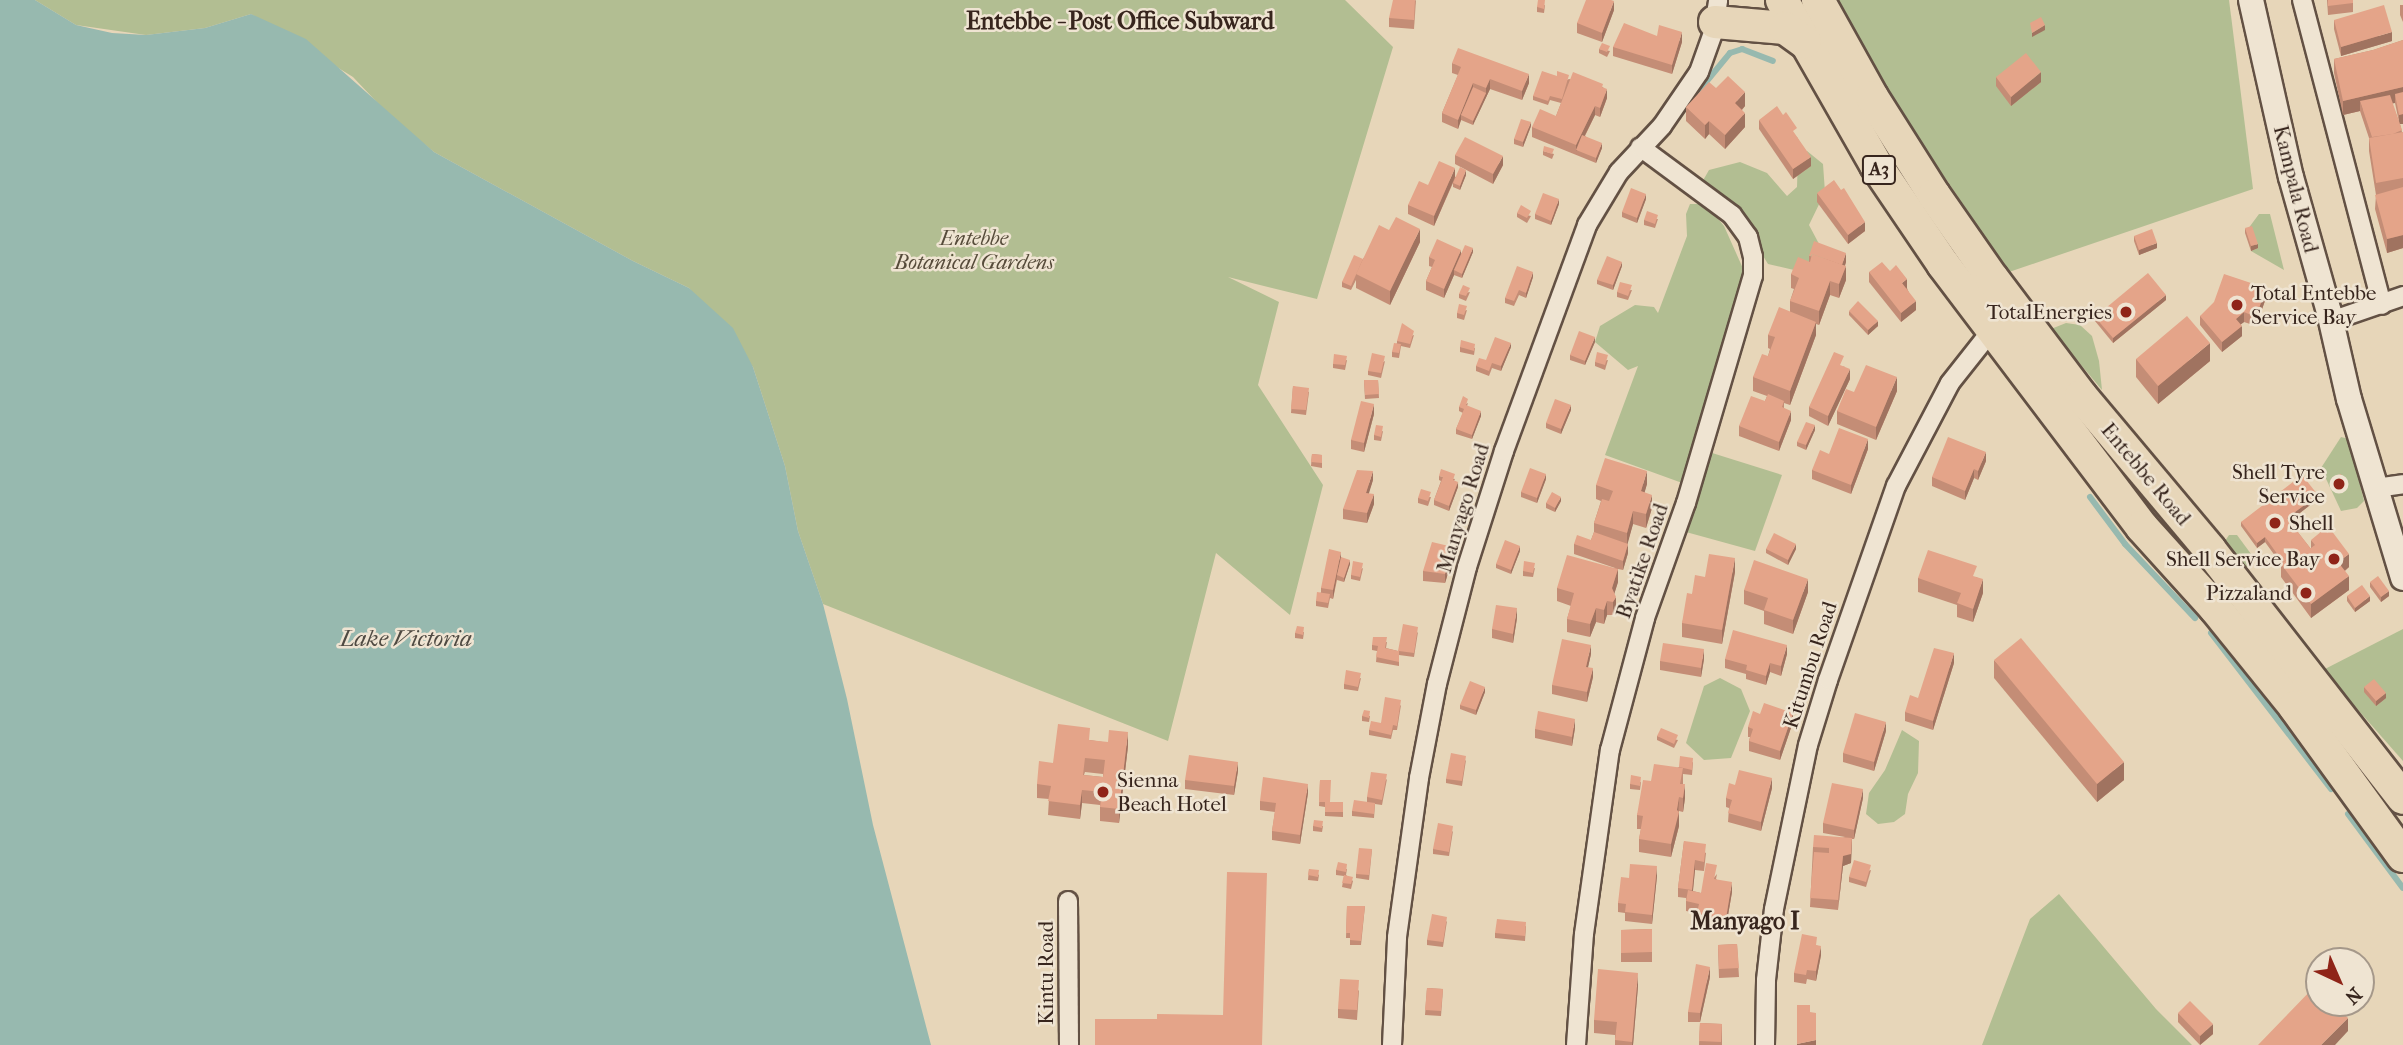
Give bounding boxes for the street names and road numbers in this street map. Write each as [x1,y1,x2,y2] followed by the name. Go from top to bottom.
[2268,123,2324,255] street label: Kampala Road
[1862,154,1896,186] road number: A3
[2096,418,2196,530] street label: Entebbe Road
[1431,440,1495,576] street label: Manyago Road
[1611,500,1673,622] street label: Byatike Road
[1778,598,1842,732] street label: Kitumbu Road
[1033,921,1059,1025] street label: Kintu Road

